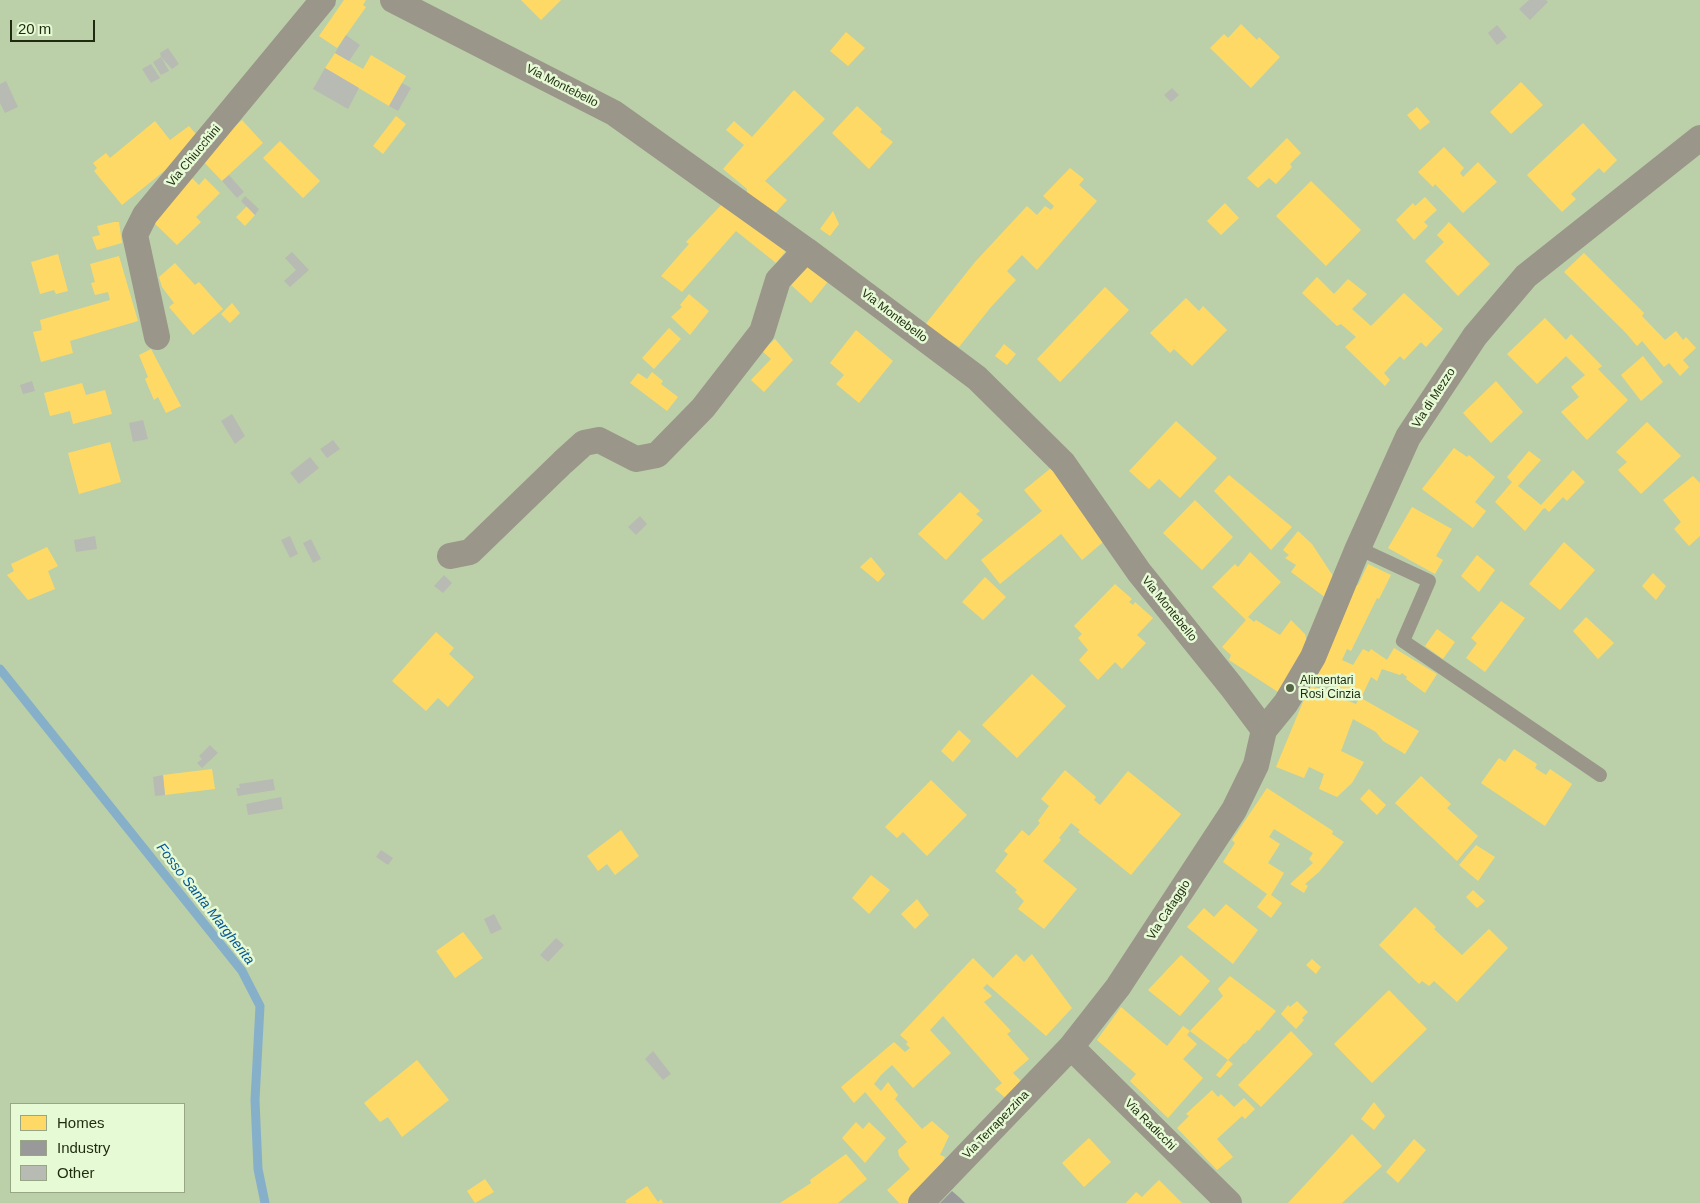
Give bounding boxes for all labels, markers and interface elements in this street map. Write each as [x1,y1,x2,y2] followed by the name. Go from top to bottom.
[12,10,98,42] scale bar
[18,20,51,37] text: 20 m
[523,62,601,110] street label: Via Montebello
[164,122,224,190] street label: Via Chiucchini
[858,286,930,346] street label: Via Montebello
[1409,365,1459,431] street label: Via di Mezzo
[1138,574,1200,644] street label: Via Montebello
[1300,674,1361,702] place label: Alimentari Rosi Cinzia
[1284,682,1296,694] marker: Alimentari Rosi Cinzia
[152,840,258,968] water label: Fosso Santa Margherita
[1144,877,1194,943] street label: Via Cafaggio
[960,1088,1032,1162] street label: Via Terrapezzina
[1121,1096,1179,1154] street label: Via Radicchi
[10,1103,185,1193] legend
[57,1114,105,1131] text: Homes
[57,1139,110,1156] text: Industry
[57,1164,95,1181] text: Other

